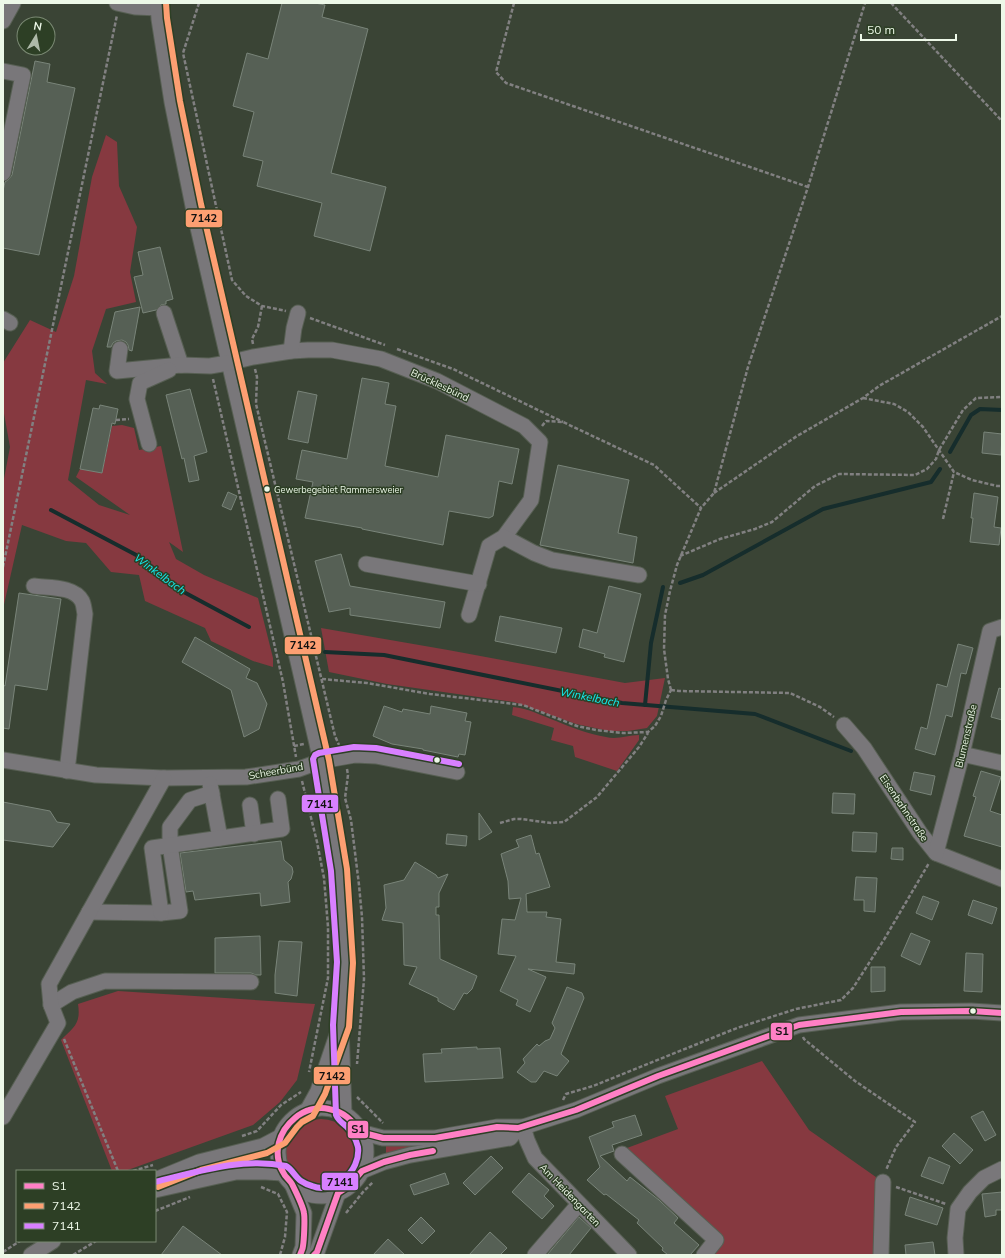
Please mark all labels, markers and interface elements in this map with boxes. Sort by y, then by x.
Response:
north arrow [16,16,56,56]
scale bar [861,16,956,42]
text: N [32,19,43,34]
text: 50 m [867,22,895,37]
line badge: 7142 [185,209,223,228]
text: 7142 [191,211,218,225]
street label: Brücklesbünd [409,366,471,404]
marker: Gewerbegebiet Rammersweier [262,484,272,494]
place label: Gewerbegebiet Rammersweier [274,484,403,495]
water label: Winkelbach [131,551,189,597]
line badge: 7142 [284,636,322,655]
text: 7142 [290,638,317,652]
water label: Winkelbach [559,684,621,710]
street label: Blumenstraße [952,703,980,769]
unlabelled marker [432,755,442,765]
street label: Scheerbünd [248,760,304,782]
street label: Eisenbahnstraße [877,772,931,844]
line badge: 7141 [301,794,339,813]
text: 7141 [307,797,334,811]
unlabelled marker [968,1006,978,1016]
line badge: S1 [770,1022,793,1041]
text: S1 [775,1024,789,1038]
line badge: 7142 [313,1066,351,1085]
text: 7142 [319,1069,346,1083]
line badge: S1 [347,1120,369,1139]
text: S1 [351,1122,365,1136]
street label: Am Heidengarten [537,1161,603,1229]
legend [16,1170,156,1242]
line badge: 7141 [321,1172,359,1191]
text: 7141 [327,1175,354,1189]
text: S1 [52,1178,67,1193]
text: 7142 [52,1198,81,1213]
text: 7141 [52,1218,81,1233]

